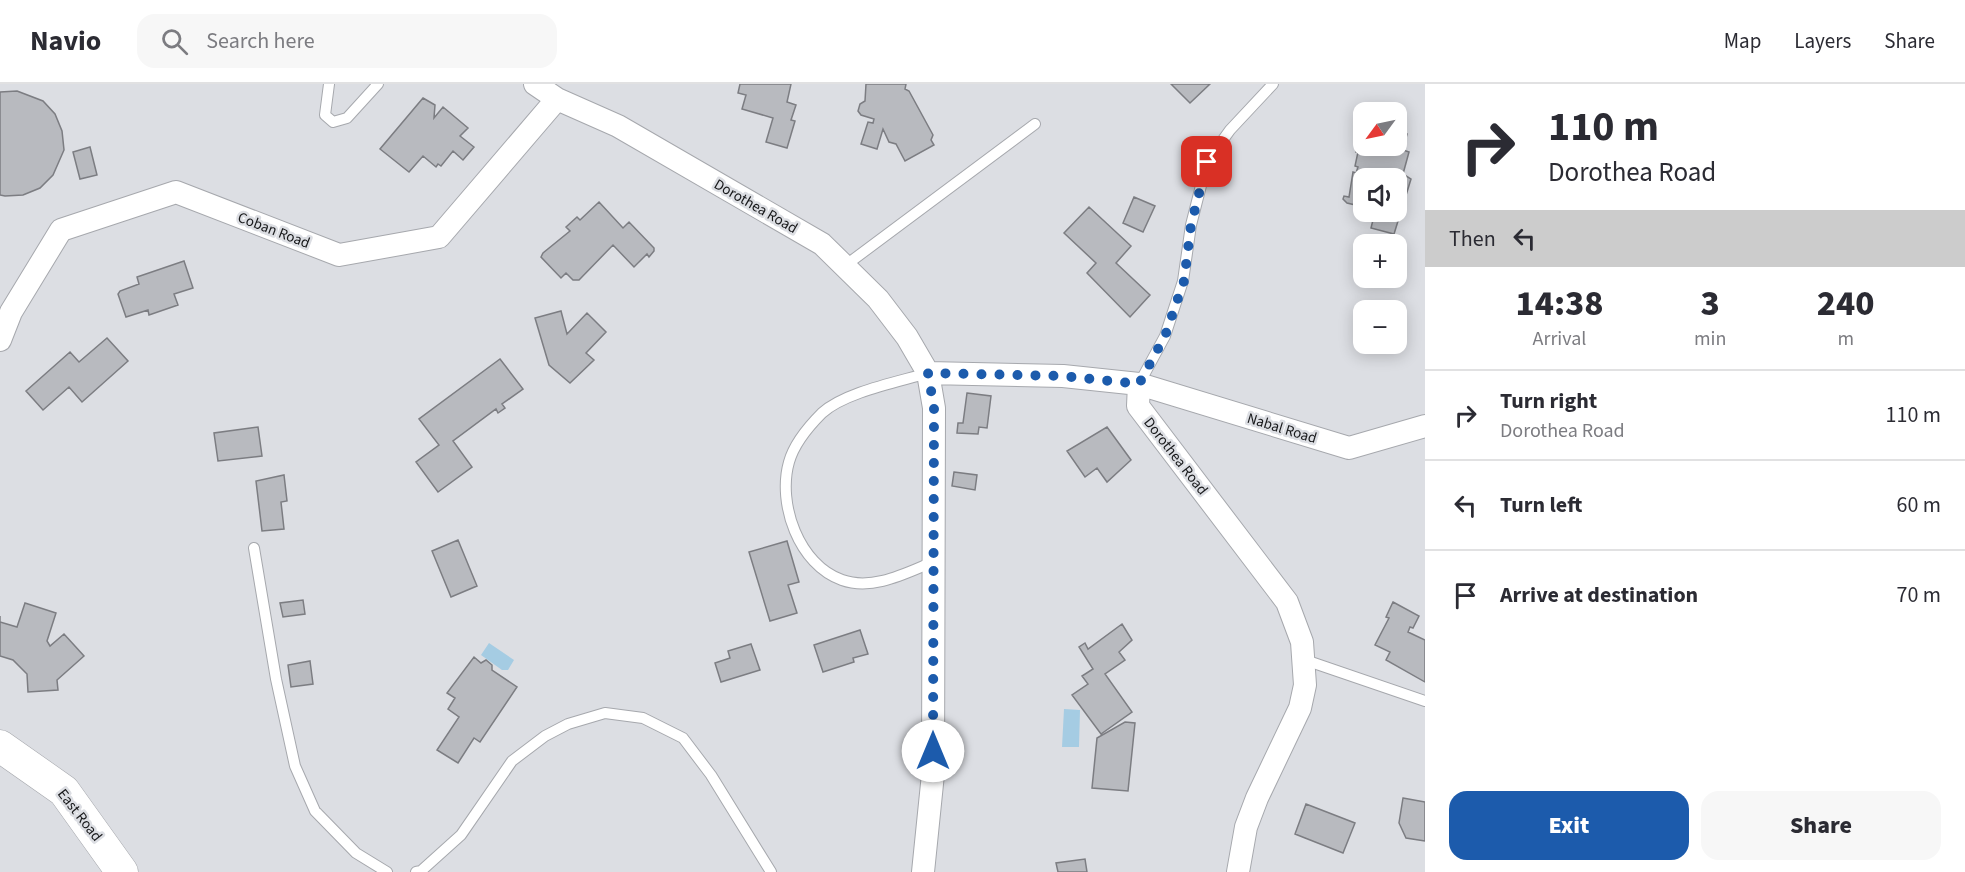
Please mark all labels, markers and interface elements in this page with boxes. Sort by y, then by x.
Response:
search box [137,14,557,68]
text: Navio [30,21,101,61]
icon: search [158,25,191,58]
text: Search here [206,25,315,57]
text: Map [1724,26,1761,56]
text: Layers [1794,26,1851,56]
text: Share [1884,26,1935,56]
text: 110 m [1548,97,1659,157]
north arrow [1353,102,1407,156]
map controls [1353,102,1407,354]
icon: right [1449,108,1527,186]
pin [1181,136,1232,187]
icon: arrive [1190,145,1223,178]
text: Dorothea Road [1548,153,1716,192]
button: sound [1353,168,1407,222]
street label: Dorothea Road [710,174,801,239]
street label: Coban Road [235,207,313,254]
icon: left [1508,222,1541,255]
text: Then [1449,223,1496,255]
button: + [1353,234,1407,288]
text: 14:38 [1515,278,1604,329]
text: 3 [1701,278,1720,329]
text: 240 [1817,278,1875,329]
button: − [1353,300,1407,354]
text: Arrival [1533,325,1586,353]
text: min [1694,325,1726,353]
text: m [1837,325,1854,353]
text: Turn right [1500,385,1597,417]
icon: right [1449,399,1482,432]
text: 110 m [1886,399,1941,431]
street label: Nabal Road [1244,408,1319,449]
street label: Dorothea Road [1139,413,1213,500]
text: Dorothea Road [1500,417,1625,445]
icon: left [1449,489,1482,522]
text: Turn left [1500,489,1582,521]
text: 60 m [1896,489,1941,521]
icon: arrive [1449,579,1482,612]
text: Arrive at destination [1500,579,1698,611]
text: 70 m [1896,579,1941,611]
position arrow [901,719,965,783]
street label: East Road [52,785,107,846]
button: Exit [1449,791,1689,860]
button: Share [1701,791,1941,860]

